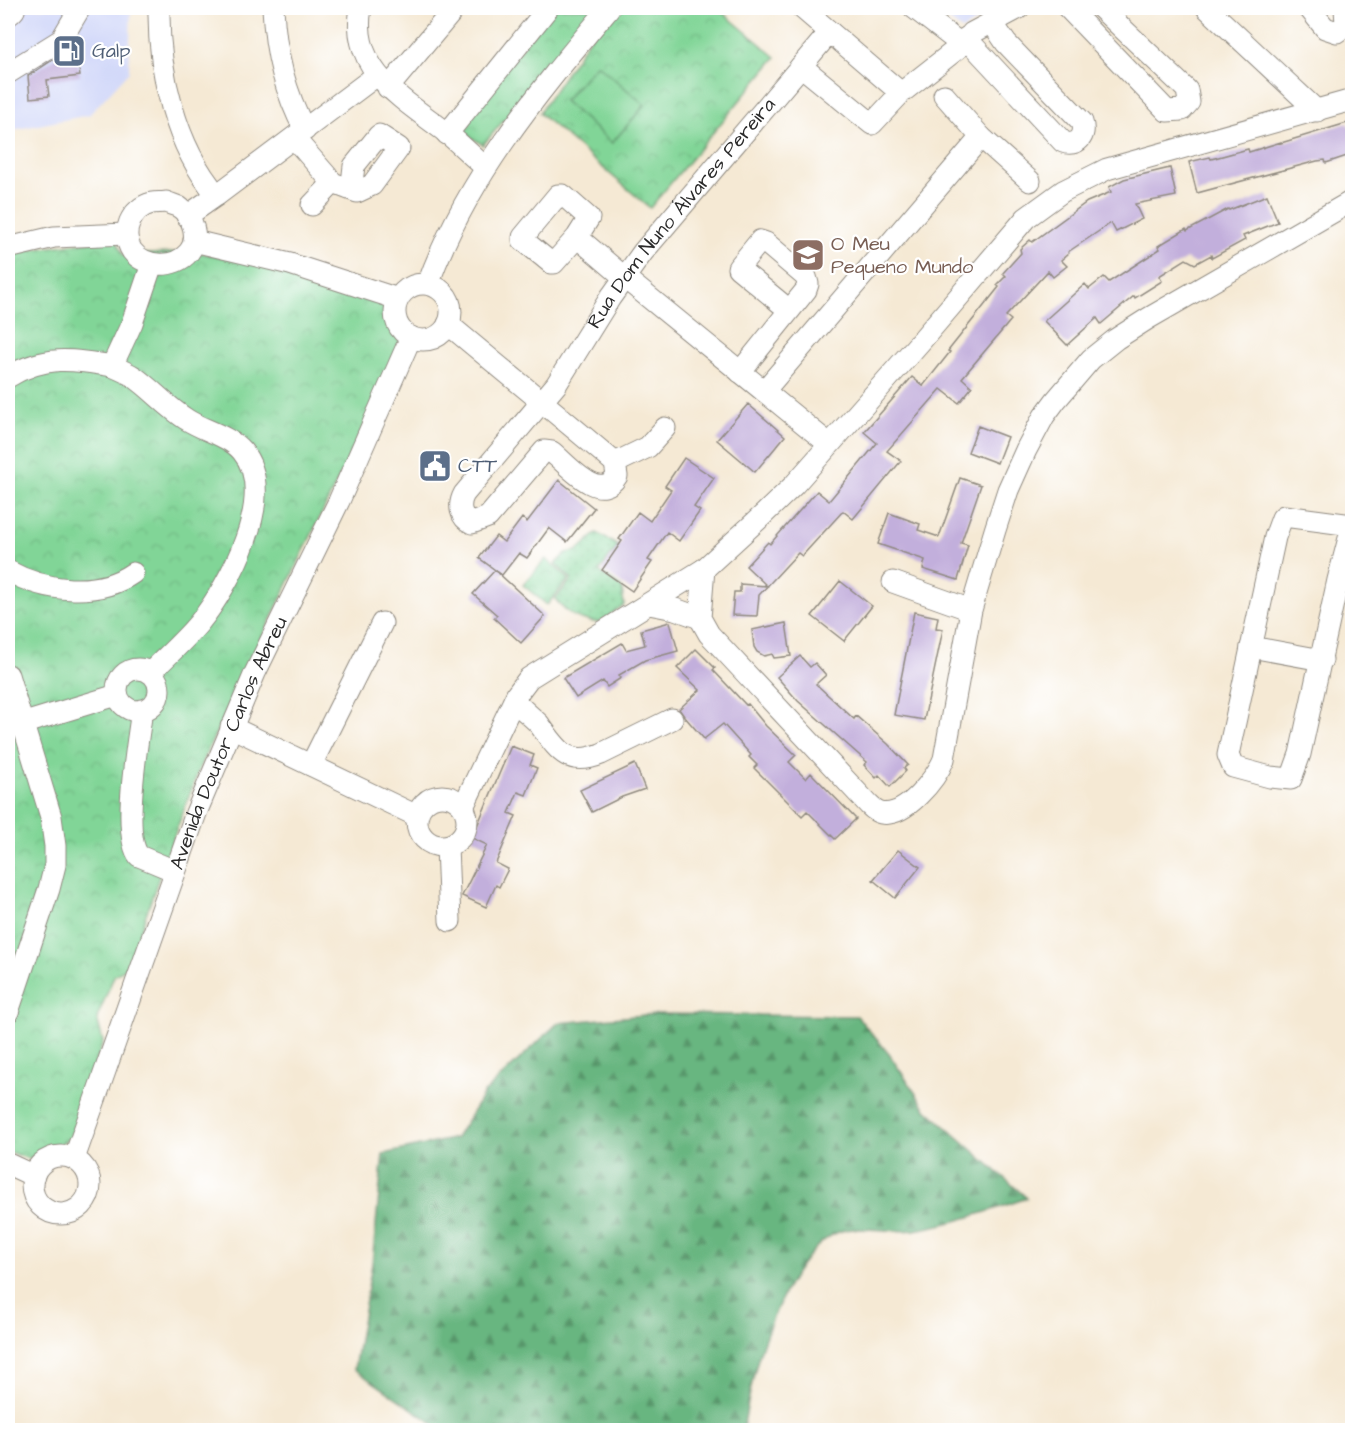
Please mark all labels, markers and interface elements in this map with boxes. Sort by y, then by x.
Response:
fuel station icon: Galp [51,33,87,69]
place label: Galp [92,37,130,65]
street label: Rua Dom Nuno Álvares Pereira [580,92,782,334]
place label: O Meu Pequeno Mundo [831,230,973,281]
school or university icon: O Meu Pequeno Mundo [790,237,826,273]
public building icon: CTT [417,448,453,484]
place label: CTT [458,452,498,480]
street label: Avenida Doutor Carlos Abreu [163,612,294,873]

